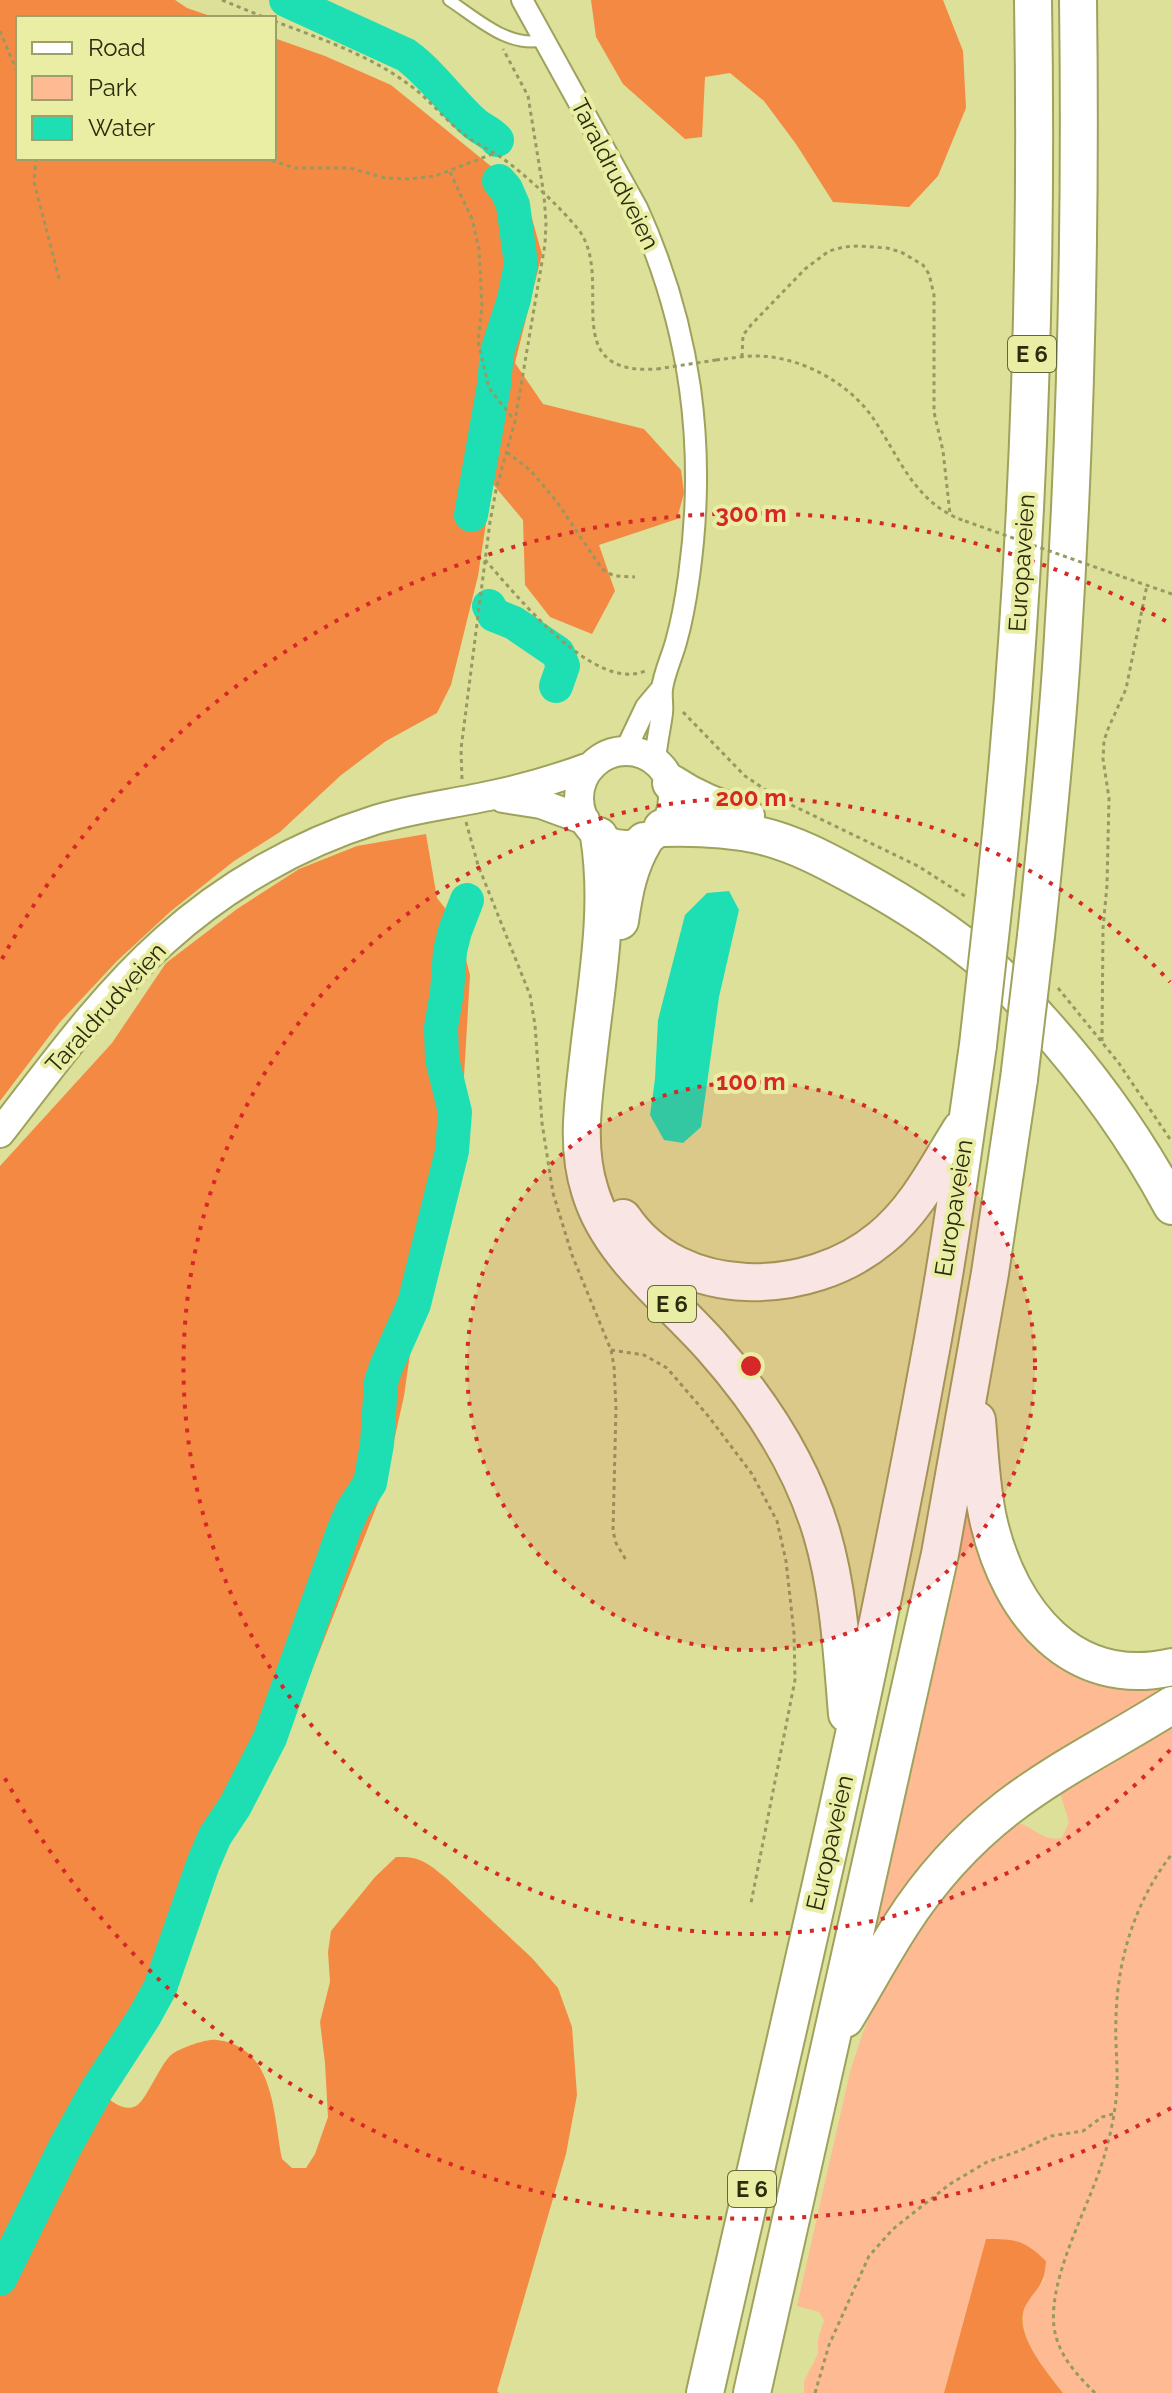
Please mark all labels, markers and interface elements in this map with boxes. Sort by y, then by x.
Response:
legend [16,16,276,160]
text: Road [88,33,146,62]
text: Park [88,73,137,102]
street label: Taraldrudveien [565,93,666,254]
text: Water [88,113,156,142]
road number: E 6 [1008,336,1056,372]
street label: Europaveien [1002,493,1041,633]
text: 300 m [716,499,786,528]
text: 200 m [715,783,787,812]
street label: Taraldrudveien [39,936,172,1079]
text: 100 m [716,1067,786,1096]
street label: Europaveien [928,1137,979,1278]
road number: E 6 [648,1286,696,1322]
centre of rings [737,1352,765,1380]
street label: Europaveien [800,1772,859,1913]
road number: E 6 [728,2171,776,2207]

